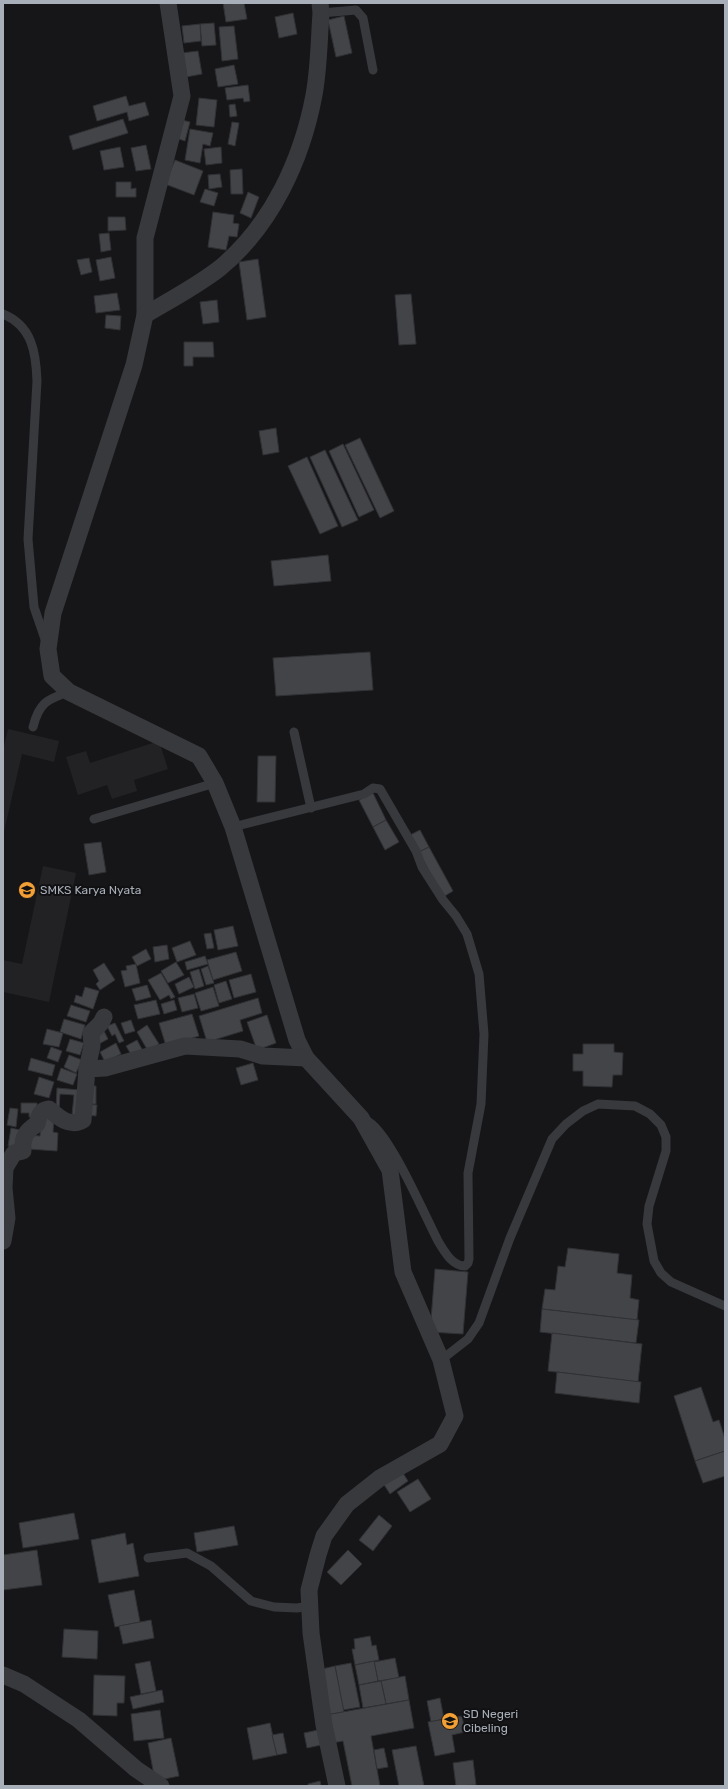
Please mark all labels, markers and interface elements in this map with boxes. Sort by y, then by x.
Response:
school or university icon: SMKS Karya Nyata [17,880,37,900]
place label: SMKS Karya Nyata [40,883,141,897]
place label: SD Negeri Cibeling [463,1707,518,1735]
school or university icon: SD Negeri Cibeling [440,1711,460,1731]

